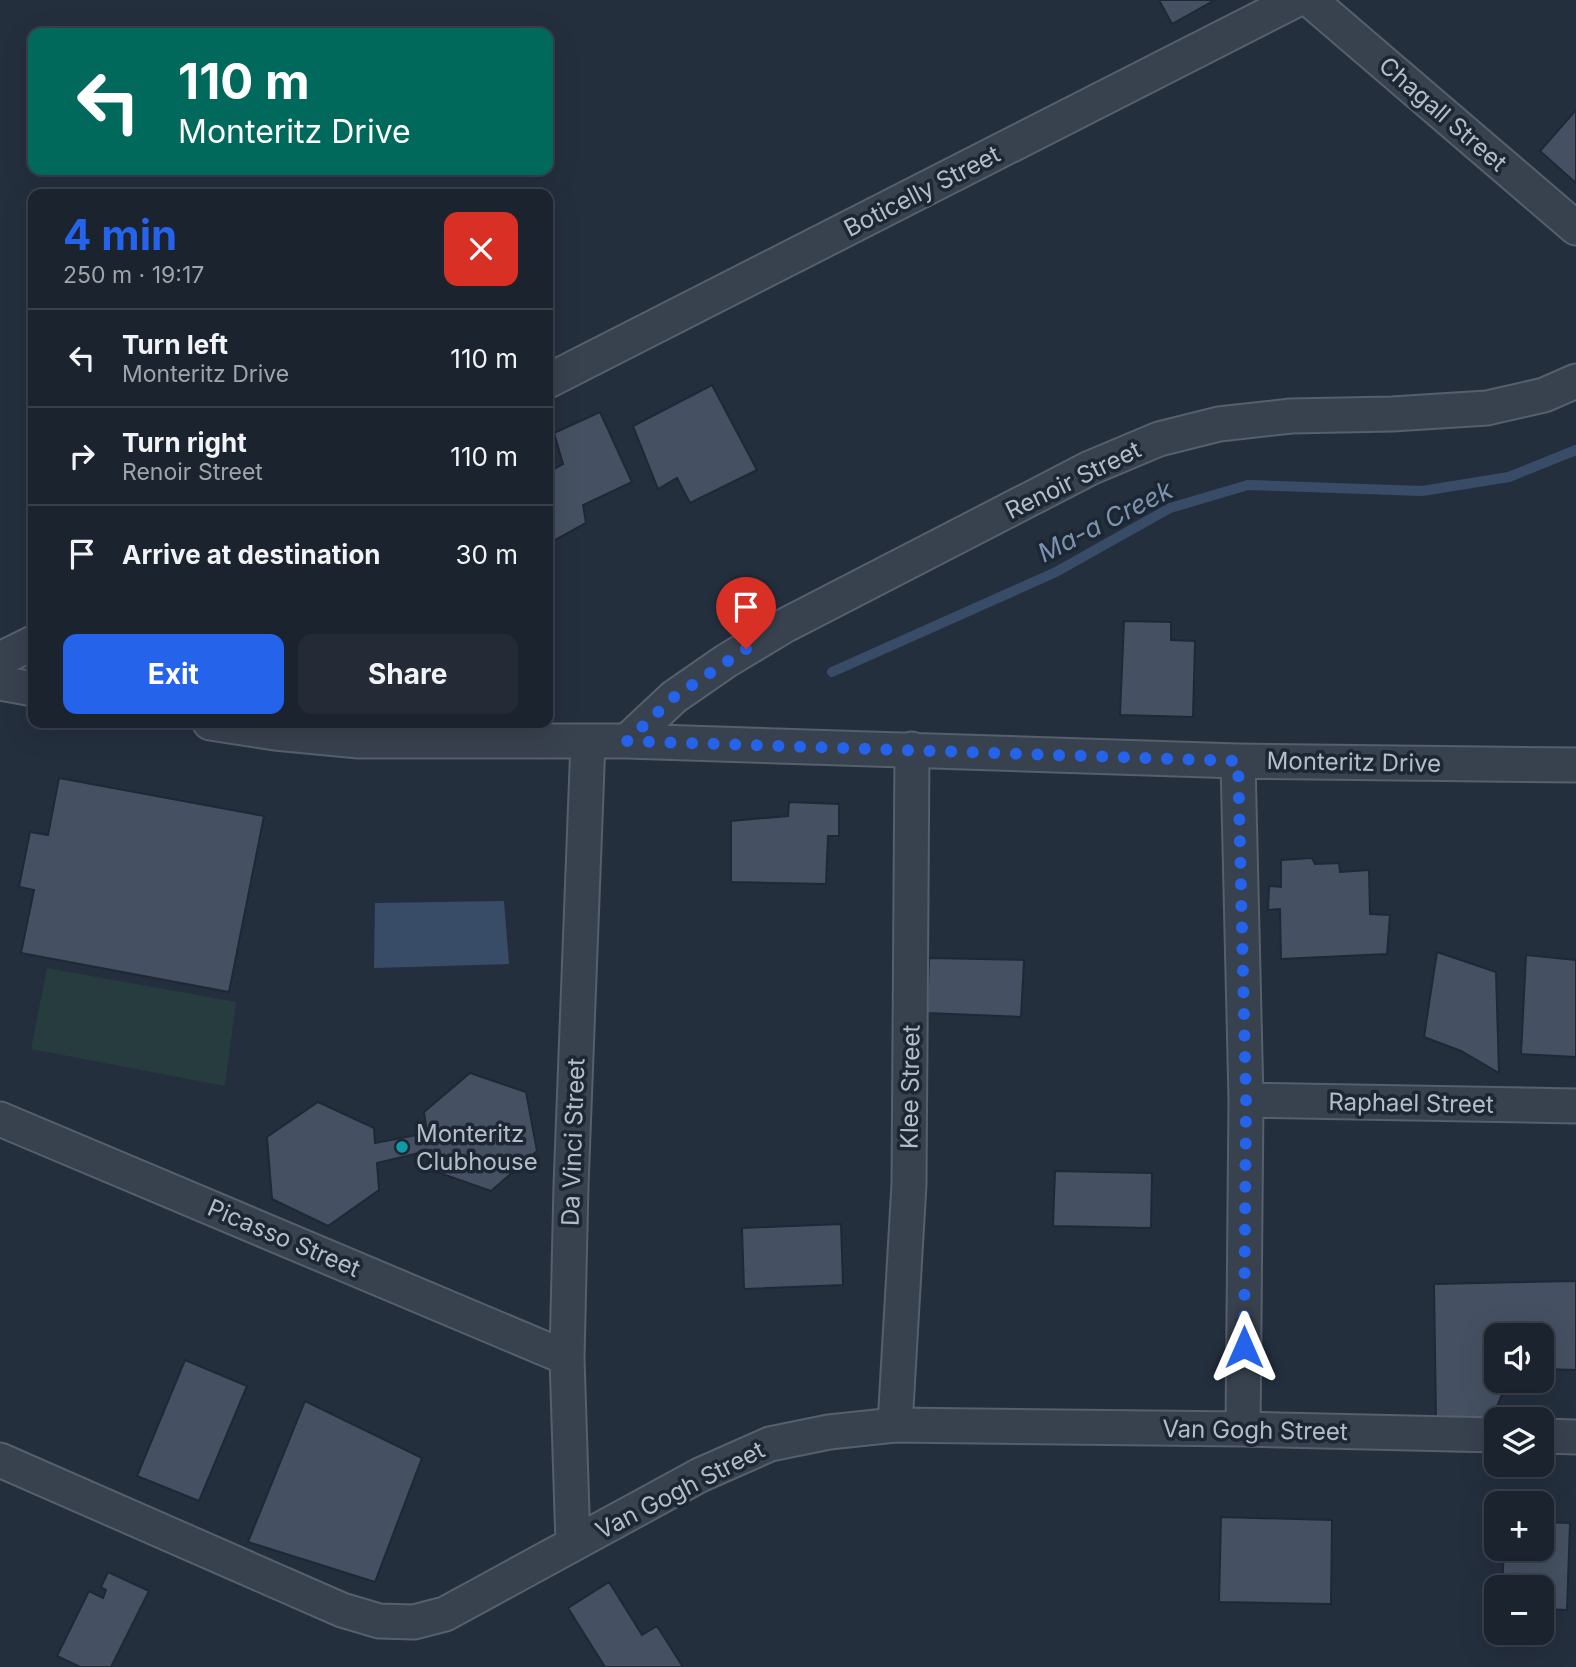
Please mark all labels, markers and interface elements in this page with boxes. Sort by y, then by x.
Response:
street label: Chagall Street [1373,51,1513,177]
text: 110 m [178,52,310,111]
icon: left [63,56,154,147]
text: Monteritz Drive [178,112,411,151]
street label: Boticelly Street [839,139,1005,243]
text: 4 min [63,209,177,260]
button: close [444,212,518,286]
text: 250 m · 19:17 [63,261,204,289]
text: Turn left [122,329,228,360]
icon: left [63,339,101,377]
text: 110 m [450,343,518,374]
text: Monteritz Drive [122,360,289,388]
text: Turn right [122,427,247,458]
street label: Renoir Street [1001,435,1146,525]
icon: right [63,437,101,475]
text: 110 m [450,441,518,472]
text: Renoir Street [122,458,263,486]
water label: Ma-a Creek [1032,473,1178,568]
icon: arrive [63,535,101,573]
text: Arrive at destination [122,539,381,570]
text: 30 m [455,539,518,570]
pin [716,577,776,649]
icon: arrive [727,588,765,626]
button: Exit [63,634,284,714]
button: Share [298,634,518,714]
street label: Monteritz Drive [1267,746,1441,778]
street label: Klee Street [894,1024,926,1149]
street label: Da Vinci Street [556,1057,590,1227]
street label: Raphael Street [1328,1087,1494,1119]
place label: Monteritz Clubhouse [416,1119,538,1176]
marker: Monteritz Clubhouse [394,1139,410,1155]
street label: Picasso Street [203,1193,365,1283]
position arrow [1207,1310,1281,1384]
map controls [1484,1323,1554,1645]
button: sound [1484,1323,1554,1393]
button: layers [1484,1407,1554,1477]
street label: Van Gogh Street [1162,1414,1348,1446]
street label: Van Gogh Street [591,1435,769,1545]
button: + [1484,1491,1554,1561]
button: − [1484,1575,1554,1645]

